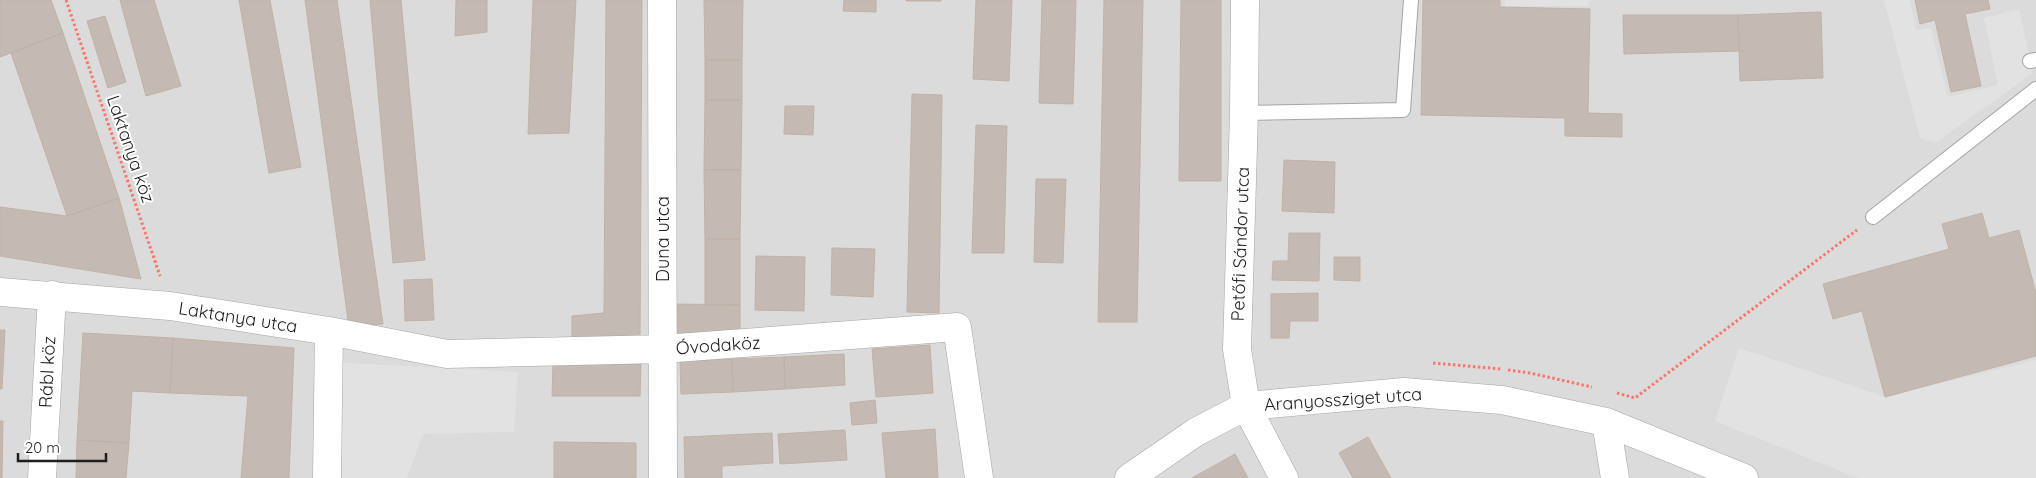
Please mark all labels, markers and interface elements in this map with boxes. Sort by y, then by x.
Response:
street label: Laktanya köz [102,92,160,206]
street label: Petőfi Sándor utca [1226,166,1254,322]
street label: Duna utca [651,196,674,282]
street label: Laktanya utca [177,296,299,338]
street label: Óvodaköz [675,331,761,359]
street label: Rábl köz [34,335,60,409]
street label: Aranyossziget utca [1263,382,1423,416]
scale bar [18,430,105,462]
text: 20 m [25,438,60,457]

